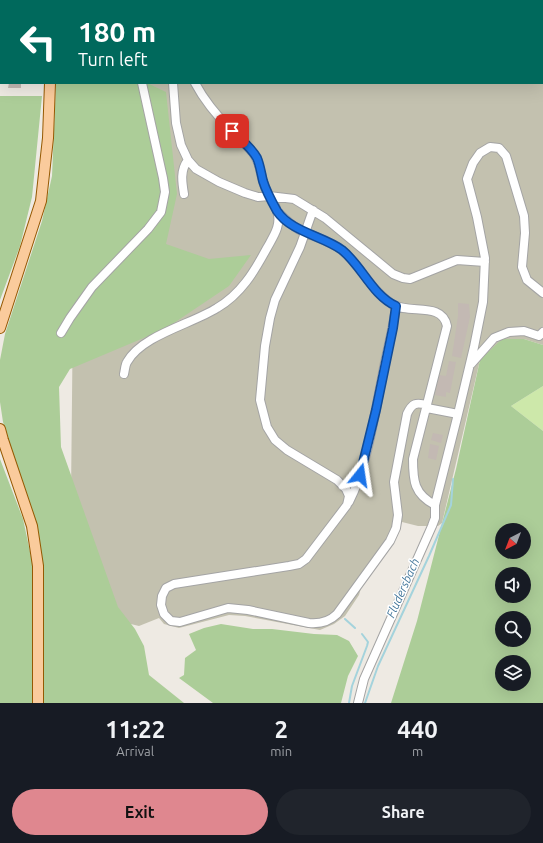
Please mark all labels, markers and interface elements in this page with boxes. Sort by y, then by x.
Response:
icon: left [12,16,64,68]
text: 180 m [78,16,156,47]
text: Turn left [78,49,148,69]
pin [215,114,249,148]
icon: arrive [221,120,243,142]
position arrow [339,454,381,496]
north arrow [495,523,531,559]
map controls [495,523,531,691]
water label: Fludersbach [384,556,421,620]
button: sound [495,567,531,603]
button: search [495,611,531,647]
button: layers [495,655,531,691]
text: 11:22 [105,716,165,743]
text: 2 [274,716,288,743]
text: 440 [397,716,438,743]
text: Arrival [116,744,154,758]
text: min [270,744,292,758]
text: m [412,744,423,758]
button: Exit [12,789,268,835]
button: Share [276,789,531,835]

